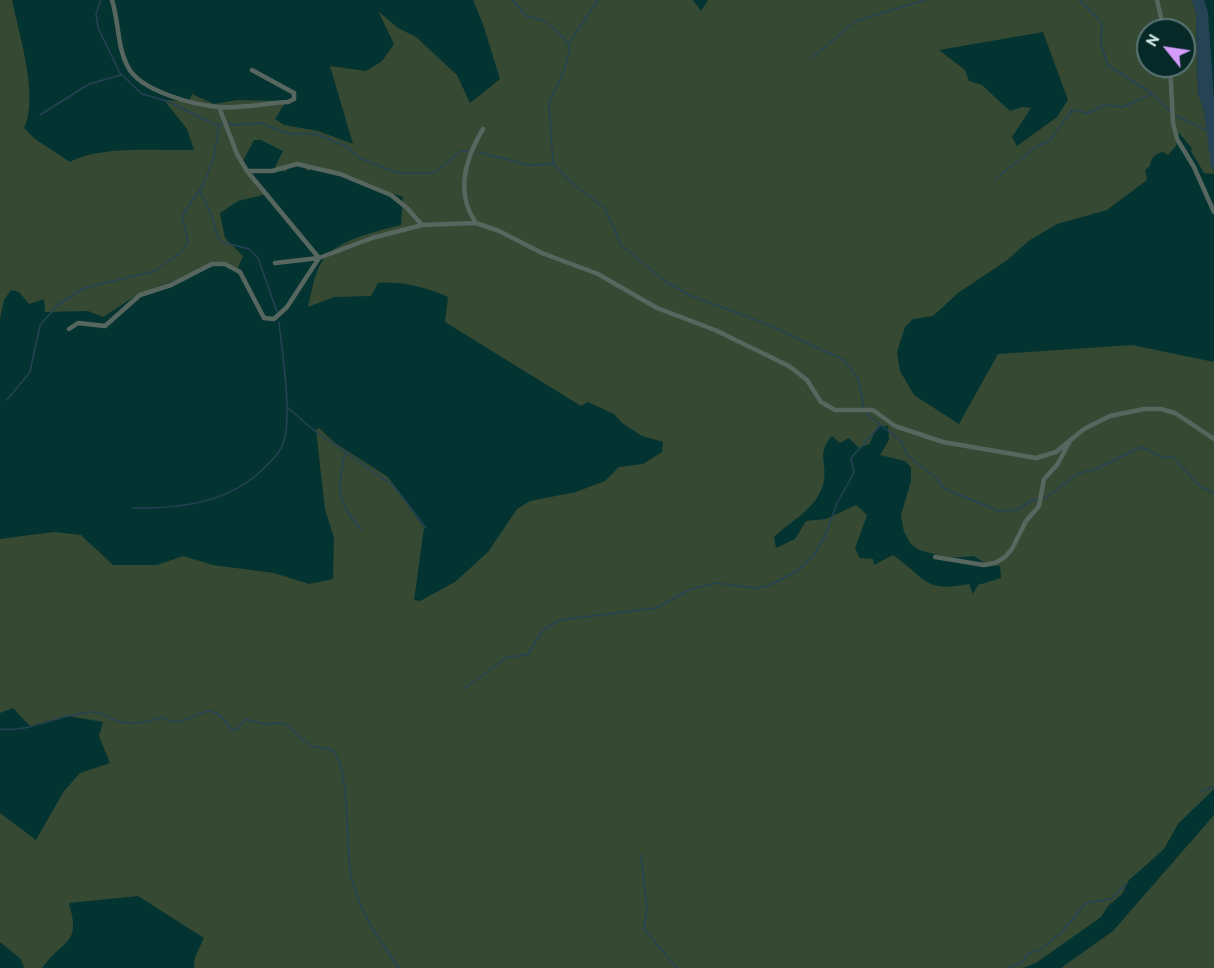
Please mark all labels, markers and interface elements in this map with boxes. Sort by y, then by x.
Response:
north arrow [1136,18,1196,78]
text: N [1141,30,1163,50]

